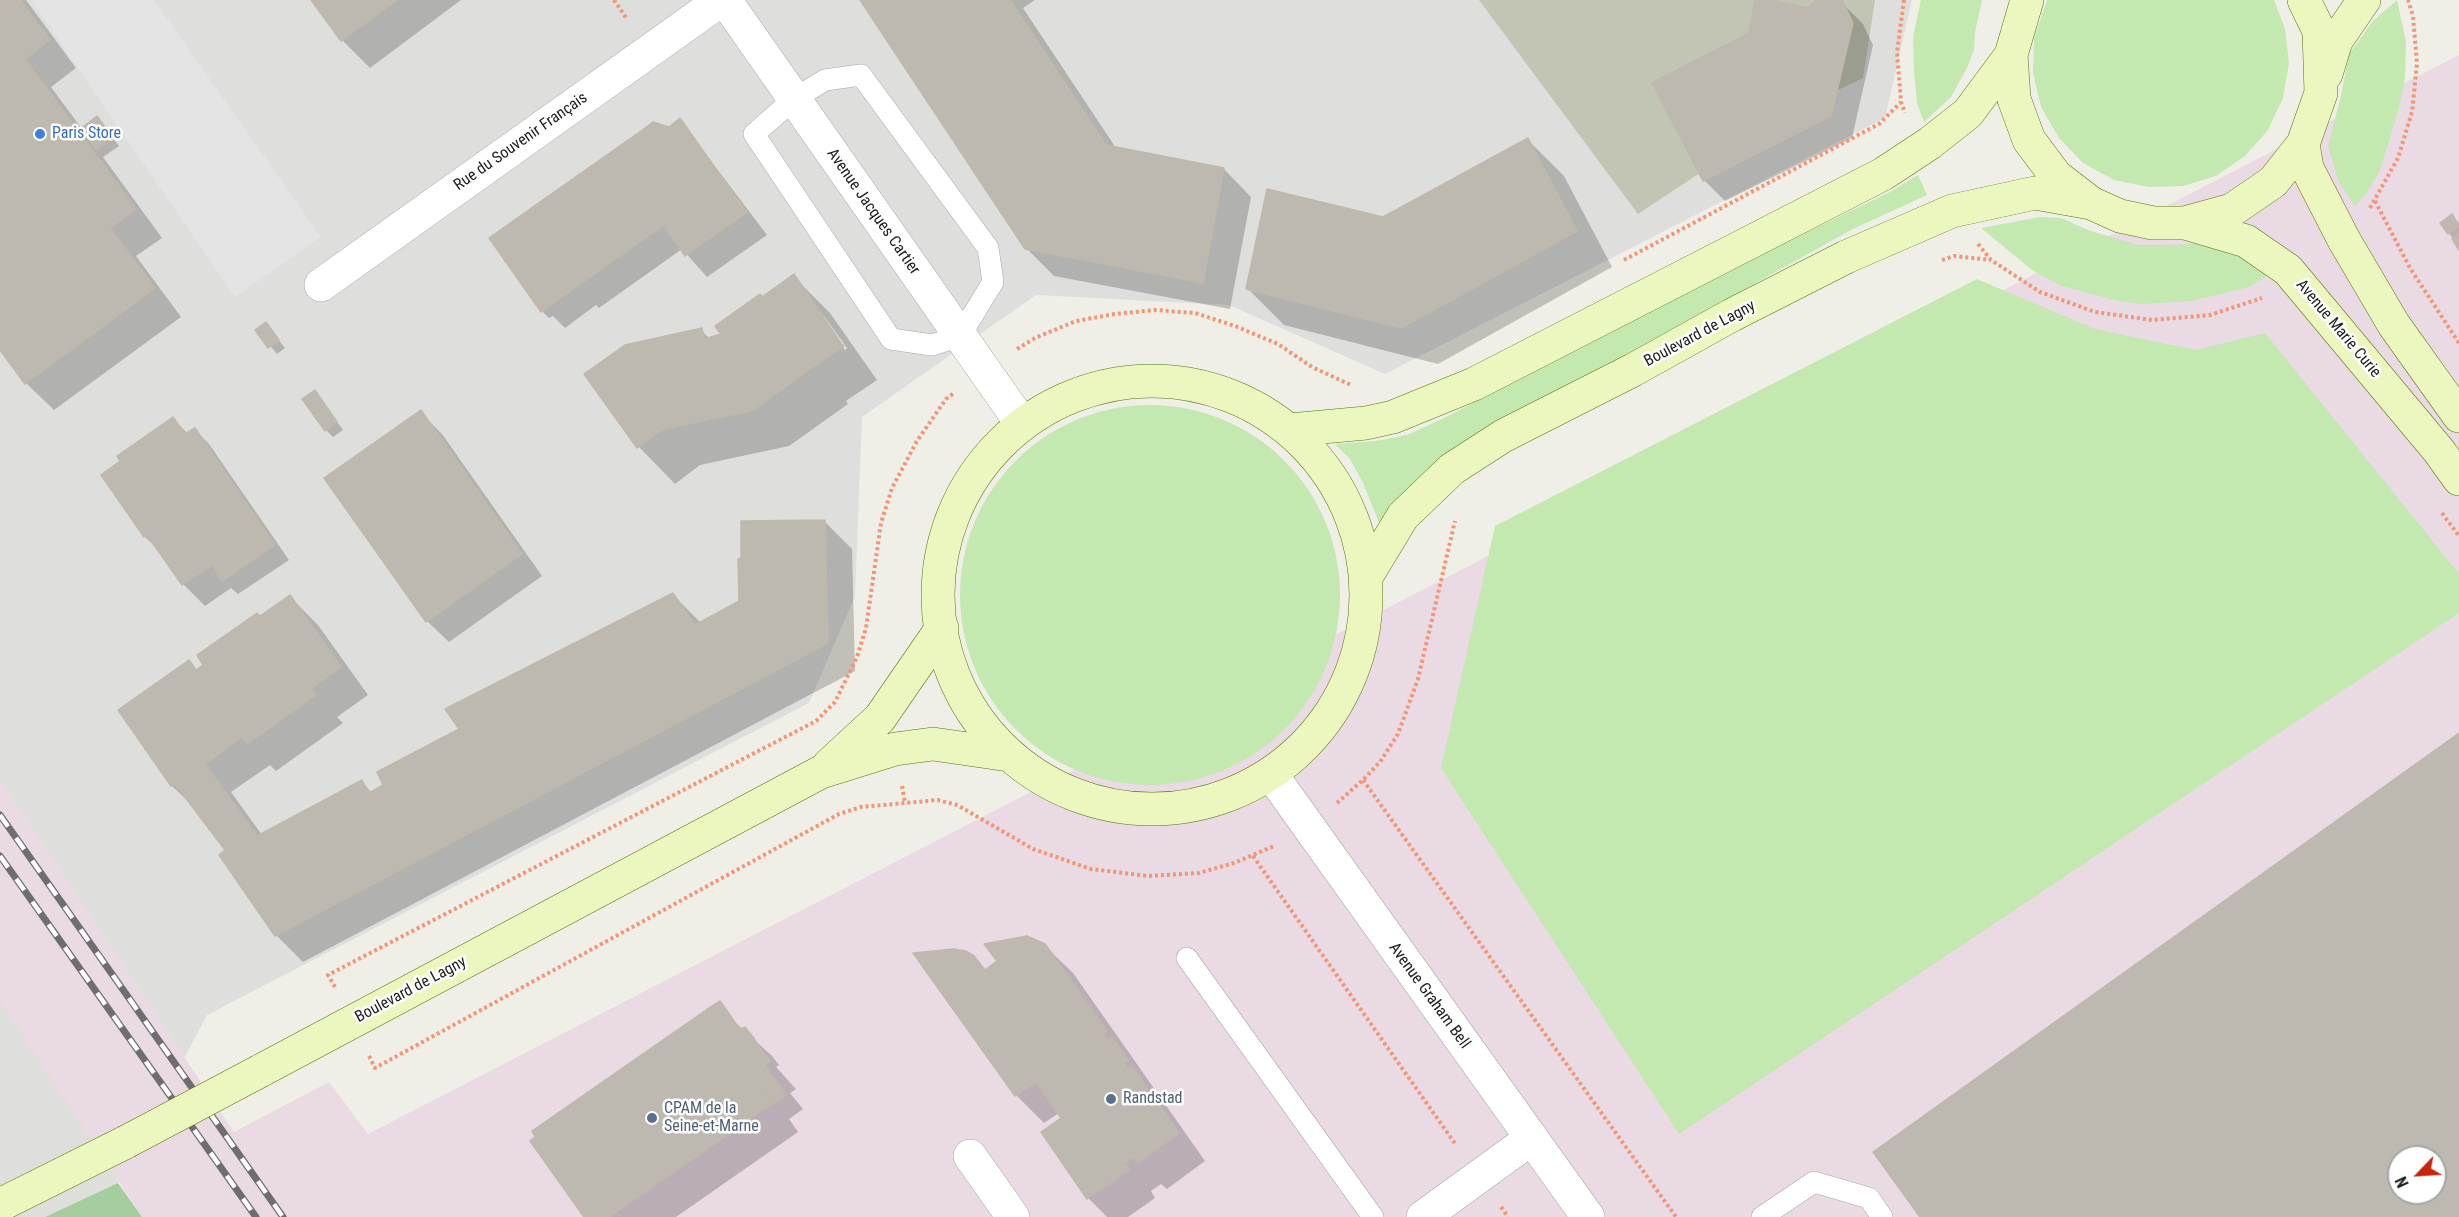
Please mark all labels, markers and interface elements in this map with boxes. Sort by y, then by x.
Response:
street label: Rue du Souvenir Français [451,89,591,195]
place label: Paris Store [52,124,121,144]
marker: Paris Store [33,127,47,141]
street label: Avenue Jacques Cartier [822,145,924,279]
street label: Avenue Marie Curie [2291,276,2385,382]
street label: Boulevard de Lagny [1641,297,1759,371]
street label: Avenue Graham Bell [1384,939,1474,1053]
street label: Boulevard de Lagny [352,953,470,1027]
place label: Randstad [1123,1089,1182,1109]
marker: Randstad [1104,1092,1118,1106]
place label: CPAM de la Seine-et-Marne [664,1099,759,1137]
marker: CPAM de la Seine-et-Marne [645,1111,659,1125]
north arrow [2387,1145,2447,1205]
text: N [2391,1174,2413,1190]

